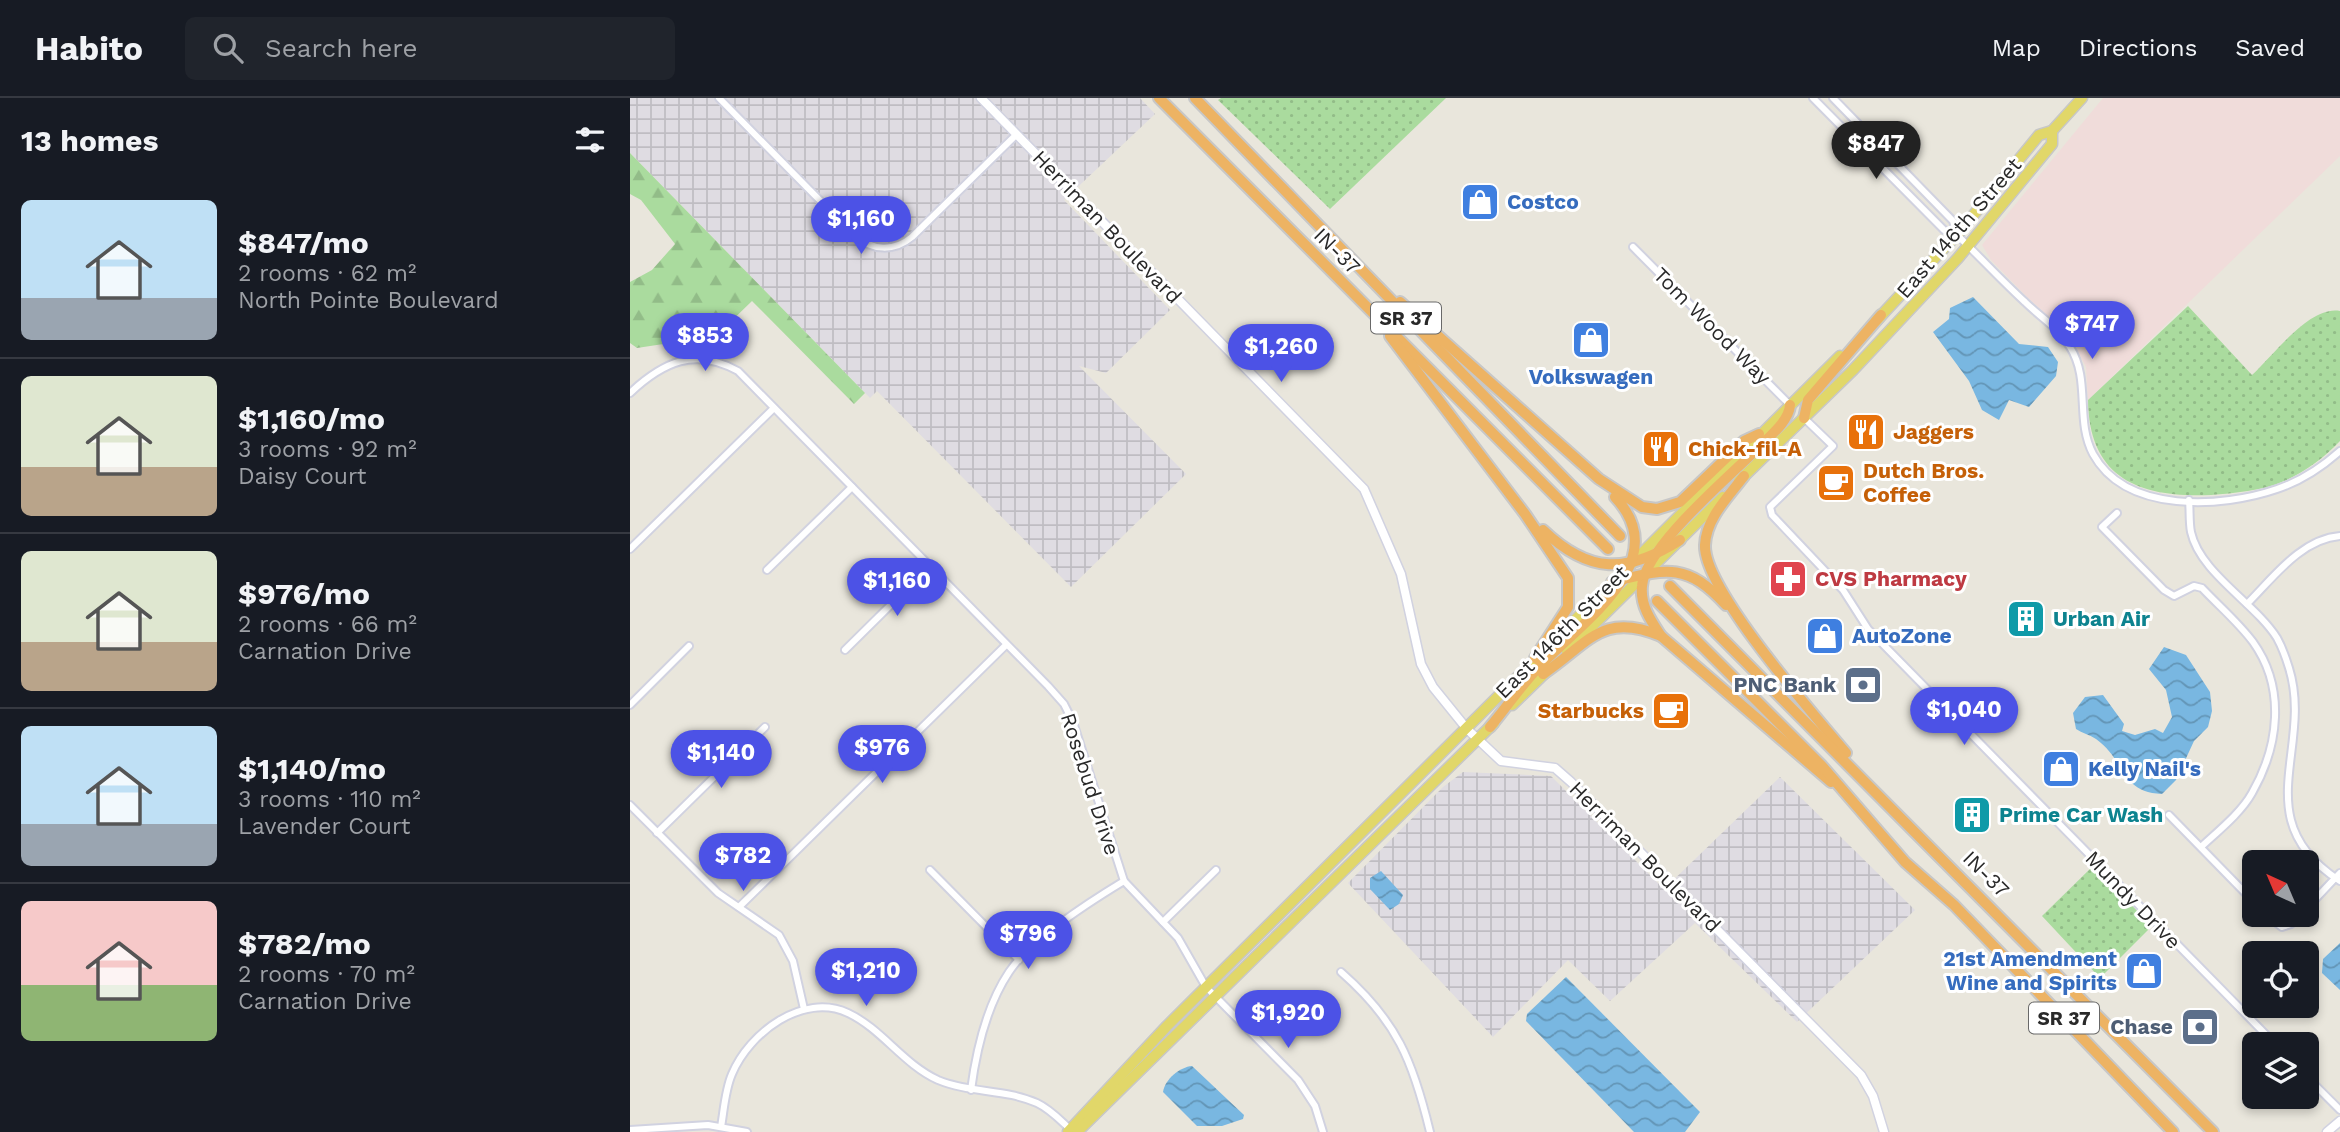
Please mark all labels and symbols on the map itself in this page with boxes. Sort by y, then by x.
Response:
pin: $847 [1835,122,1917,181]
street label: Herriman Boulevard [1028,145,1187,309]
street label: East 146th Street [1891,152,2027,303]
shop icon: Costco [1459,181,1501,223]
place label: Costco [1507,189,1579,214]
pin: $1,160 [804,197,918,256]
street label: IN-37 [1309,222,1366,279]
street label: Tom Wood Way [1649,262,1776,390]
road number: SR 37 [1371,302,1441,333]
pin: $747 [2051,302,2133,361]
pin: $853 [664,314,746,373]
shop icon: Volkswagen [1570,319,1612,361]
pin: $1,260 [1224,324,1338,384]
place label: Volkswagen [1529,364,1653,389]
restaurant icon: Jaggers [1845,411,1887,453]
place label: Jaggers [1893,419,1974,444]
restaurant icon: Chick-fil-A [1640,428,1682,470]
place label: Chick-fil-A [1688,436,1803,461]
place label: Dutch Bros. Coffee [1863,458,1984,507]
cafe icon: Dutch Bros. Coffee [1815,462,1857,504]
pharmacy icon: CVS Pharmacy [1767,558,1809,600]
pin: $1,160 [840,559,954,618]
street label: East 146th Street [1490,560,1634,703]
place label: CVS Pharmacy [1815,566,1967,591]
building icon: Urban Air [2005,598,2047,640]
place label: Urban Air [2053,606,2150,631]
shop icon: AutoZone [1804,615,1846,657]
place label: AutoZone [1852,623,1952,648]
bank icon: PNC Bank [1842,664,1884,706]
place label: PNC Bank [1733,672,1837,697]
pin: $1,040 [1907,688,2021,747]
cafe icon: Starbucks [1650,690,1692,732]
place label: Starbucks [1538,698,1644,723]
street label: Rosebud Drive [1056,710,1125,858]
pin: $976 [841,726,923,785]
pin: $1,140 [664,730,778,790]
shop icon: Kelly Nail's [2040,748,2082,790]
place label: Kelly Nail's [2088,756,2201,781]
street label: Herriman Boulevard [1565,776,1726,937]
building icon: Prime Car Wash [1951,794,1993,836]
place label: Prime Car Wash [1999,802,2163,827]
pin: $782 [702,834,784,893]
street label: IN-37 [1958,845,2015,902]
street label: Mundy Drive [2080,845,2186,954]
north arrow [2242,850,2319,928]
pin: $796 [987,912,1069,971]
place label: 21st Amendment Wine and Spirits [1943,946,2117,995]
pin: $1,210 [809,948,923,1008]
shop icon: 21st Amendment Wine and Spirits [2123,950,2165,992]
pin: $1,920 [1231,990,1345,1050]
road number: SR 37 [2029,1002,2099,1034]
bank icon: Chase [2179,1006,2221,1048]
place label: Chase [2110,1014,2173,1039]

